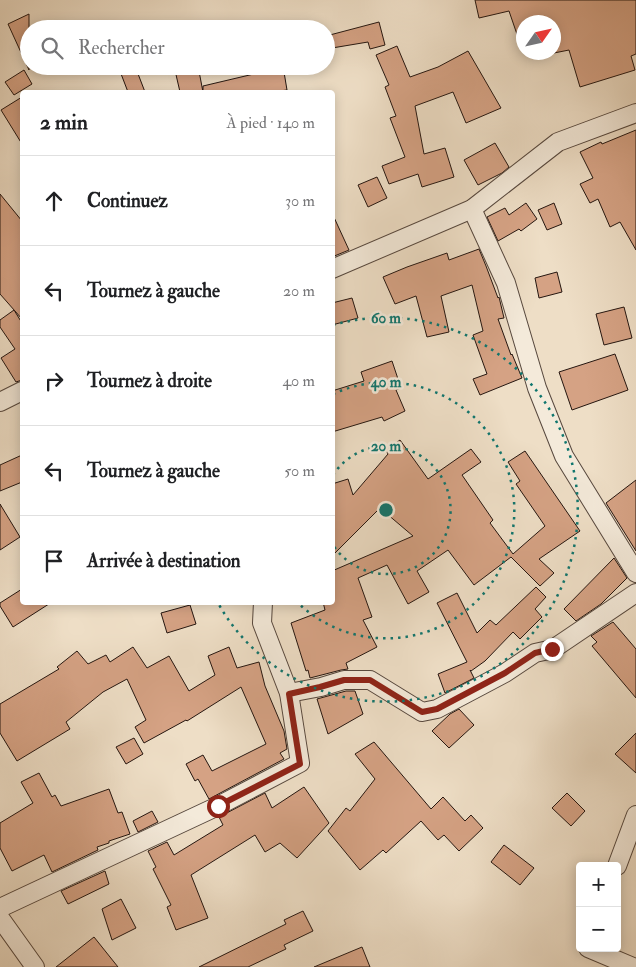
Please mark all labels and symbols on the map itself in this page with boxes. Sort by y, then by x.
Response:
north arrow [516,15,561,60]
text: 60 m [371,309,401,328]
text: 40 m [370,373,402,392]
text: 20 m [371,437,401,456]
centre of rings [377,501,395,519]
route end [541,638,564,661]
route start [207,795,230,818]

